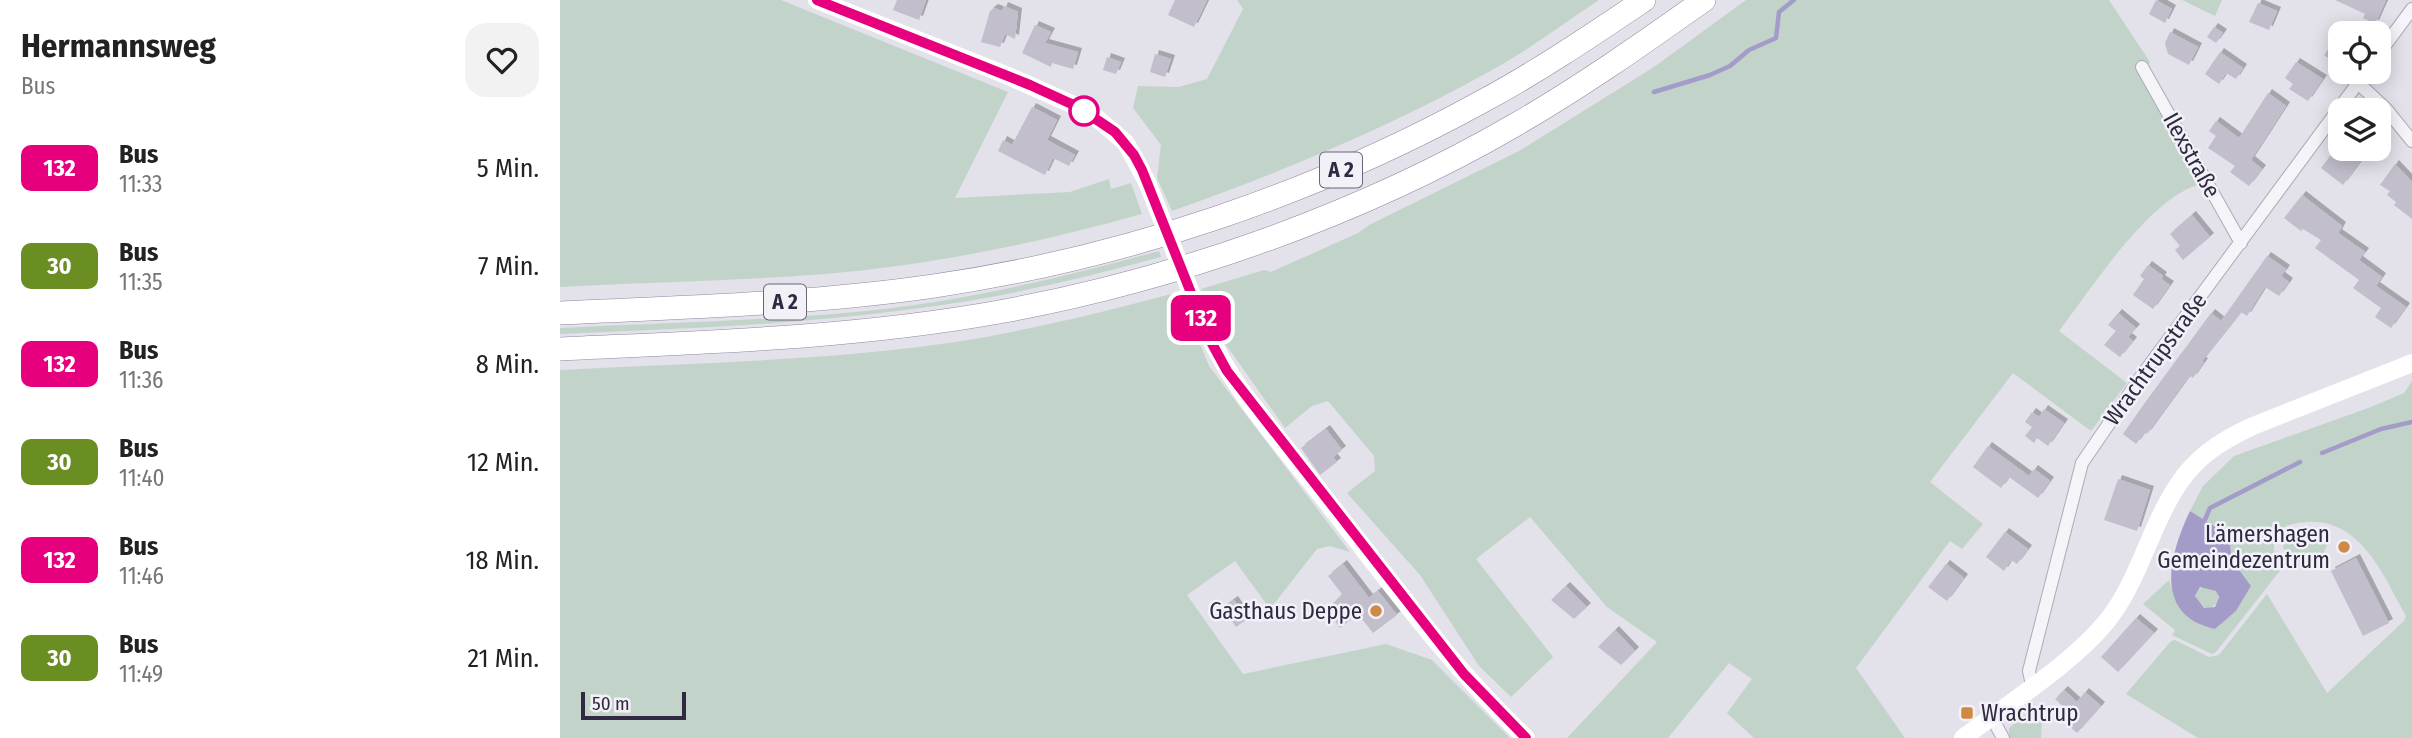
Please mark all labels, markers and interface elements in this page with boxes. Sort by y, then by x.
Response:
map controls [2328,21,2391,161]
button: locate [2328,21,2391,84]
button: heart [465,23,539,97]
text: Hermannsweg [21,26,216,66]
text: Bus [21,72,55,100]
unlabelled marker [1069,96,1099,126]
button: layers [2328,98,2391,161]
street label: Ilexstraße [2157,108,2227,202]
text: Bus [119,139,158,170]
road number: A 2 [1320,152,1362,188]
text: 5 Min. [477,153,539,184]
text: 132 [43,154,76,182]
text: 11:33 [119,170,162,198]
text: Bus [119,237,158,268]
text: 7 Min. [478,251,539,282]
text: 30 [47,252,72,280]
text: 11:35 [119,268,163,296]
road number: A 2 [764,284,806,320]
street label: Wrachtrupstraße [2098,287,2212,431]
line badge: 132 [1161,295,1241,341]
text: 132 [1185,304,1217,332]
text: Bus [119,335,158,366]
text: 8 Min. [476,349,539,380]
text: 132 [43,350,76,378]
text: 11:36 [119,366,163,394]
text: Bus [119,433,158,464]
text: 12 Min. [467,447,539,478]
text: 30 [47,448,72,476]
text: 11:40 [119,464,165,492]
place label: Lämershagen Gemeindezentrum [2157,520,2330,574]
text: Bus [119,531,158,562]
marker: Lämershagen Gemeindezentrum [2336,539,2352,555]
text: 18 Min. [465,545,539,576]
text: 132 [43,546,76,574]
text: 11:46 [119,562,164,590]
place label: Gasthaus Deppe [1209,597,1362,625]
marker: Gasthaus Deppe [1368,603,1384,619]
text: Bus [119,629,158,660]
text: 21 Min. [468,643,539,674]
text: 30 [47,644,72,672]
text: 11:49 [119,660,163,688]
scale bar [581,689,686,721]
text: 50 m [592,692,630,715]
place label: Wrachtrup [1981,699,2078,727]
marker: Wrachtrup [1959,705,1975,721]

